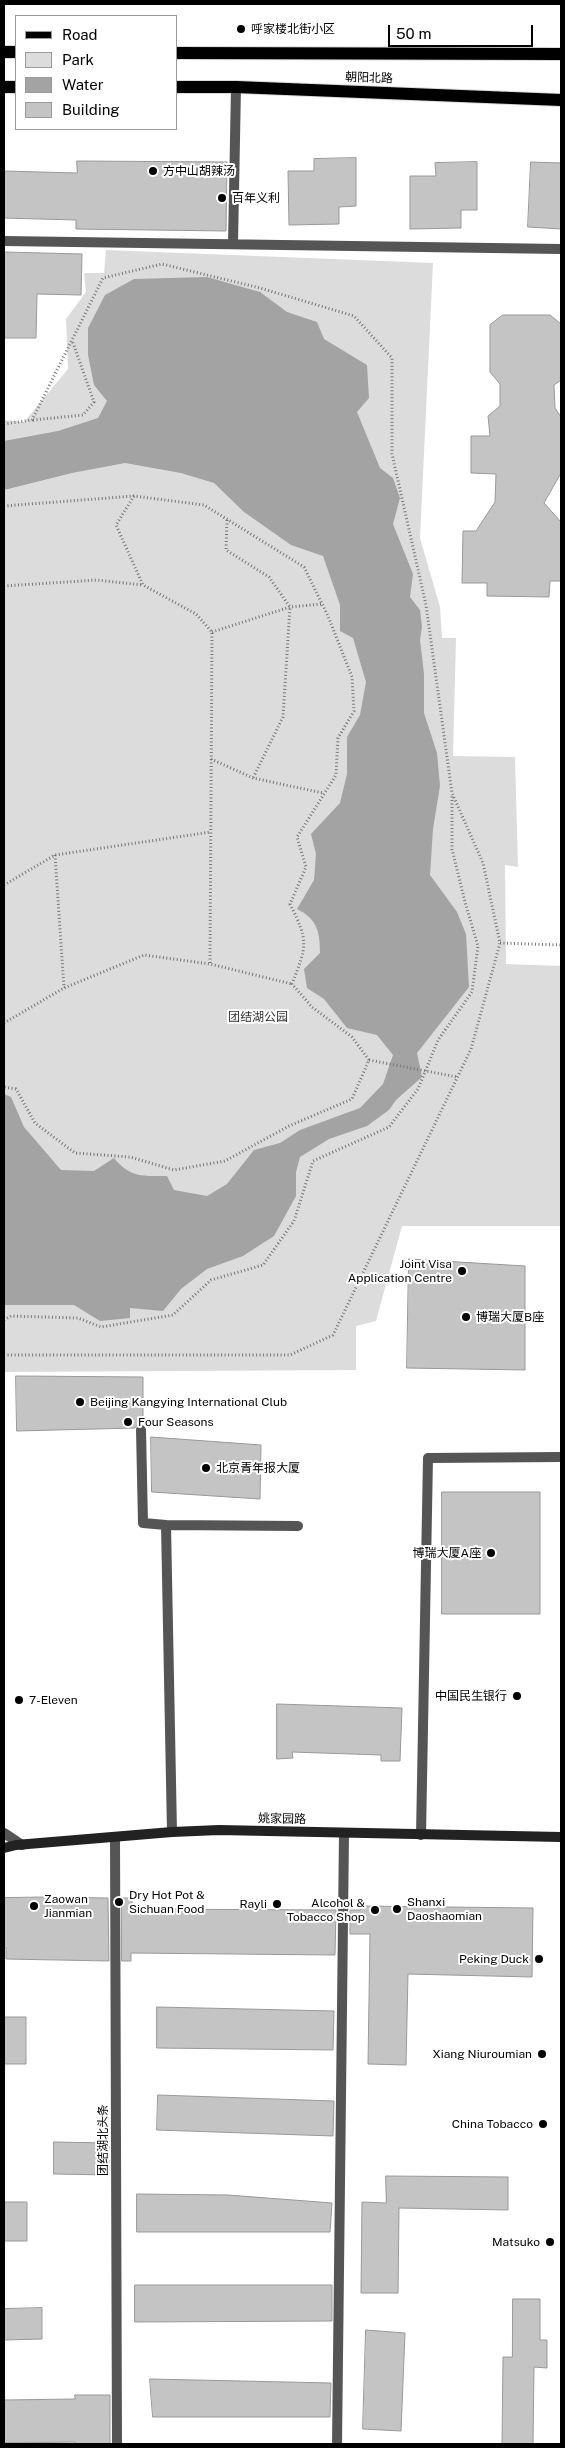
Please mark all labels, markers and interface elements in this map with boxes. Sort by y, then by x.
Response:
legend [15,15,178,130]
scale bar [390,15,535,47]
place label: 呼家楼北街小区 [251,22,335,36]
marker: 呼家楼北街小区 [235,23,247,35]
text: 50 m [396,25,431,42]
text: Road [62,26,98,43]
text: Park [62,51,94,68]
street label: 朝阳北路 [345,70,393,86]
text: Water [62,76,104,93]
text: Building [62,101,120,118]
place label: 方中山胡辣汤 [163,164,235,178]
marker: 方中山胡辣汤 [147,165,159,177]
place label: 百年义利 [232,191,280,205]
marker: 百年义利 [216,192,228,204]
park label: 团结湖公园 [228,1010,288,1024]
place label: Joint Visa Application Centre [348,1257,452,1285]
marker: Joint Visa Application Centre [456,1265,468,1277]
place label: 博瑞大厦B座 [476,1310,544,1324]
marker: 博瑞大厦B座 [460,1311,472,1323]
place label: Beijing Kangying International Club [90,1395,287,1409]
marker: Beijing Kangying International Club [74,1396,86,1408]
place label: Four Seasons [138,1415,213,1429]
marker: Four Seasons [122,1416,134,1428]
place label: 北京青年报大厦 [216,1461,300,1475]
marker: 北京青年报大厦 [200,1462,212,1474]
place label: 博瑞大厦A座 [412,1546,481,1560]
marker: 博瑞大厦A座 [485,1547,497,1559]
place label: 中国民生银行 [435,1689,507,1703]
marker: 中国民生银行 [511,1690,523,1702]
place label: 7-Eleven [29,1693,78,1707]
marker: 7-Eleven [13,1694,25,1706]
street label: 姚家园路 [258,1811,306,1827]
place label: Dry Hot Pot & Sichuan Food [129,1888,205,1916]
place label: Zaowan Jianmian [44,1892,92,1920]
place label: Shanxi Daoshaomian [407,1895,482,1923]
marker: Dry Hot Pot & Sichuan Food [113,1896,125,1908]
place label: Alcohol & Tobacco Shop [287,1896,365,1924]
place label: Rayli [240,1897,267,1911]
marker: Rayli [271,1898,283,1910]
marker: Zaowan Jianmian [28,1900,40,1912]
marker: Shanxi Daoshaomian [391,1903,403,1915]
marker: Alcohol & Tobacco Shop [369,1904,381,1916]
place label: Peking Duck [459,1952,529,1966]
marker: Peking Duck [533,1953,545,1965]
place label: Xiang Niuroumian [432,2047,532,2061]
marker: Xiang Niuroumian [536,2048,548,2060]
street label: 团结湖北头条 [96,2104,110,2176]
place label: China Tobacco [452,2117,533,2131]
marker: China Tobacco [537,2118,549,2130]
place label: Matsuko [492,2235,540,2249]
marker: Matsuko [544,2236,556,2248]

